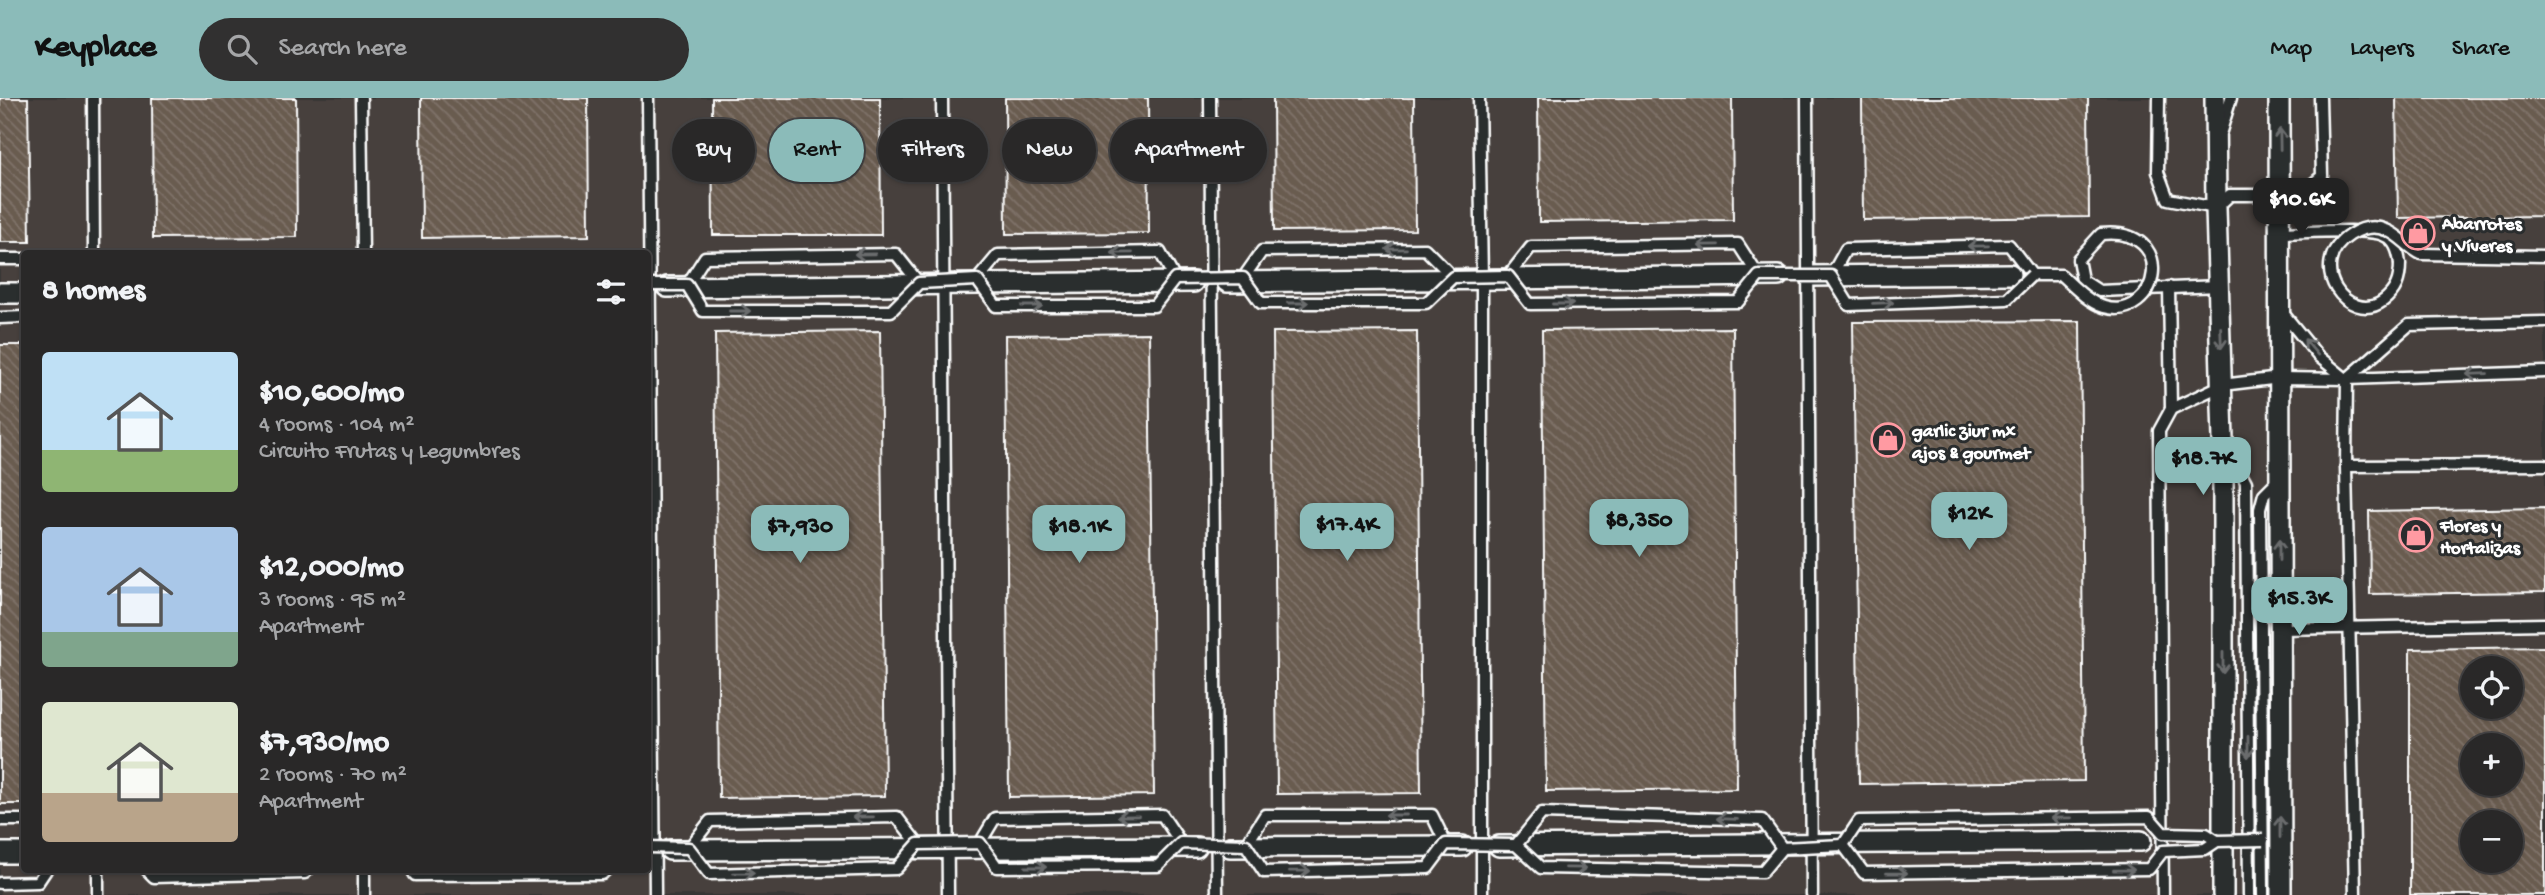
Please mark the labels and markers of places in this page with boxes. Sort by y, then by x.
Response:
pin: $10.6K [2244,178,2358,238]
shop icon: Abarrotes y Víveres [2399,214,2437,252]
place label: Abarrotes y Víveres [2441,214,2523,259]
shop icon: garlic ziur mx ajos & gourmet [1869,421,1907,459]
place label: garlic ziur mx ajos & gourmet [1911,421,2032,466]
pin: $18.7K [2146,438,2260,497]
pin: $12K [1928,492,2010,552]
pin: $8,350 [1582,500,1696,559]
pin: $17.4K [1290,504,1404,563]
pin: $7,930 [743,505,857,565]
pin: $18.1K [1022,505,1136,565]
shop icon: Flores y Hortalizas [2397,516,2435,554]
place label: Flores y Hortalizas [2439,516,2521,561]
pin: $15.3K [2242,578,2356,637]

